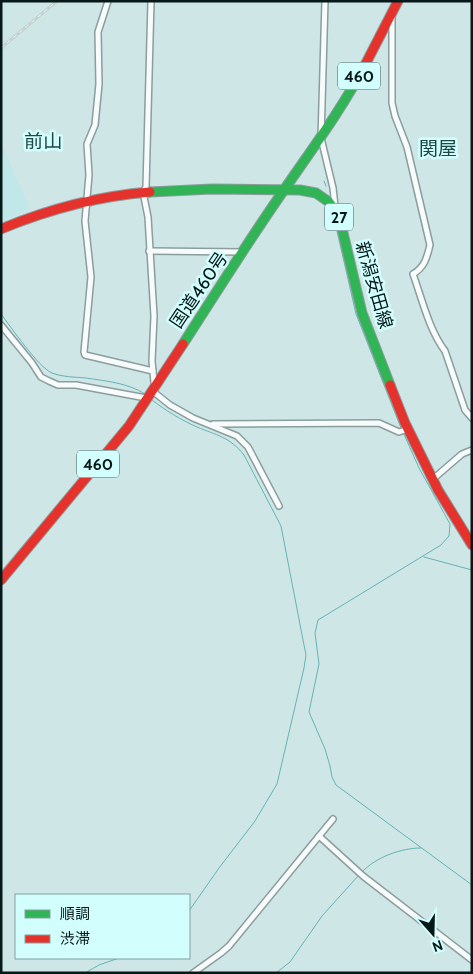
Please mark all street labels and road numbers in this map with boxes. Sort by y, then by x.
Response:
road number: 460 [338,62,380,90]
road number: 27 [325,203,353,230]
street label: 新潟安田線 [351,239,397,331]
street label: 国道460号 [165,248,233,332]
road number: 460 [77,450,119,478]

